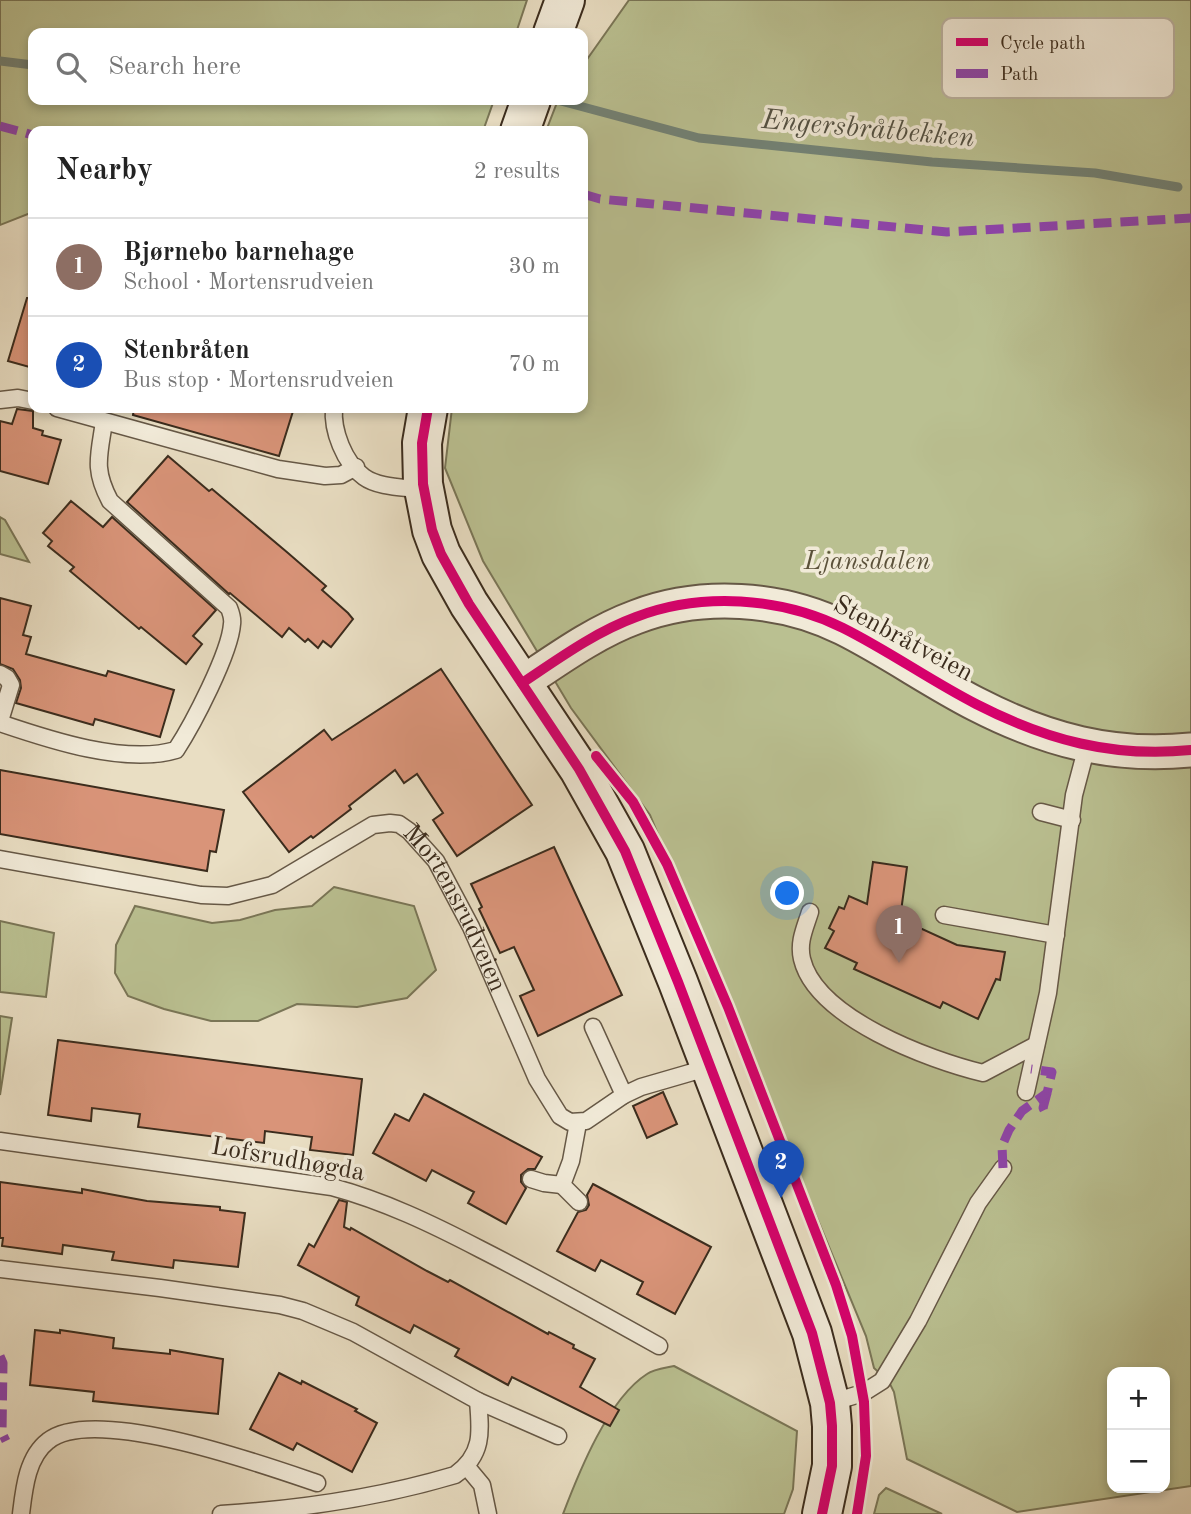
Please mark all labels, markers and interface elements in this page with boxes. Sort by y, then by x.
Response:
legend [942,18,1174,98]
search box [28,28,588,105]
text: Cycle path [1000,35,1086,54]
icon: search [52,48,90,86]
text: Search here [108,54,241,80]
text: Path [1000,66,1038,85]
water label: Engersbråtbekken [759,107,976,153]
text: Nearby [56,156,153,186]
text: 2 results [474,160,560,183]
text: Bjørnebo barnehage [123,240,354,266]
text: 1 [72,255,86,278]
text: 30 m [509,255,560,278]
text: School · Mortensrudveien [123,271,374,294]
text: Stenbråten [123,338,250,364]
text: 2 [72,353,86,376]
text: 70 m [509,353,560,376]
text: Bus stop · Mortensrudveien [123,369,394,392]
park label: Ljansdalen [803,549,930,575]
street label: Stenbråtveien [829,591,977,687]
street label: Mortensrudveien [397,820,511,996]
your location [770,876,804,910]
pin: 1 [876,905,922,963]
street label: Lofsrudhøgda [209,1134,367,1186]
pin: 2 [758,1140,804,1198]
map controls [1107,1367,1170,1493]
button: + [1107,1367,1170,1430]
button: − [1107,1430,1170,1493]

